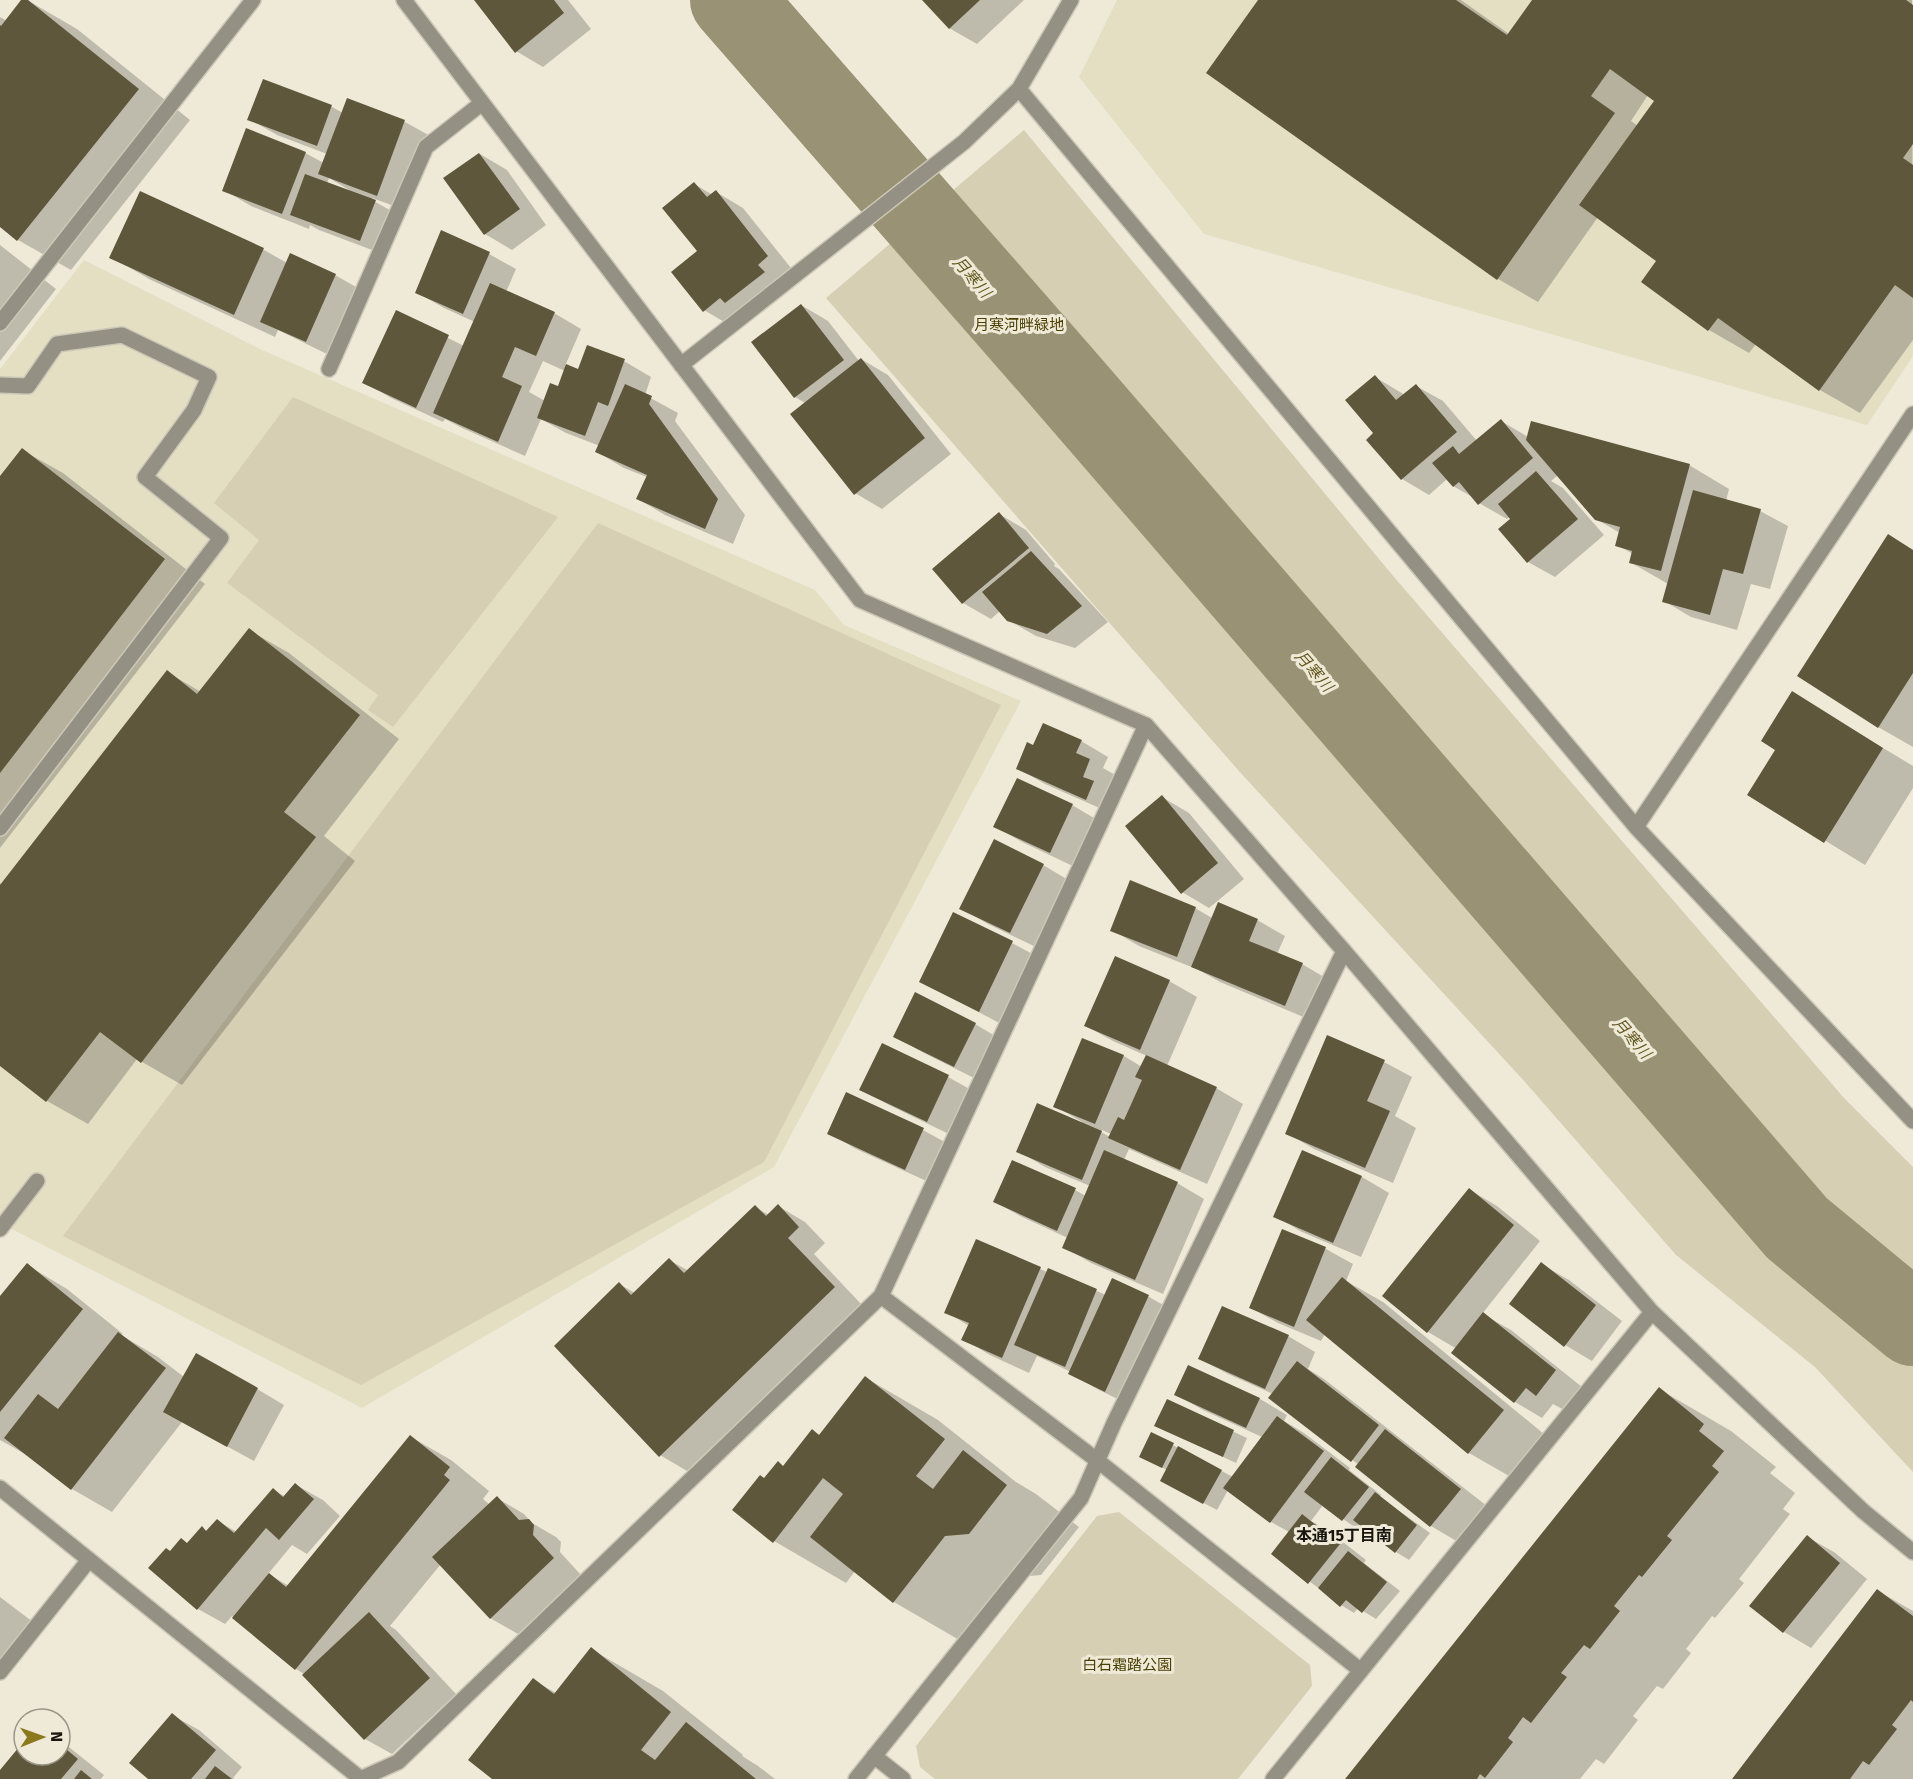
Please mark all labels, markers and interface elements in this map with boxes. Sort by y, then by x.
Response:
water label: 月寒川 [949,253,996,303]
park label: 月寒河畔緑地 [974,316,1064,334]
water label: 月寒川 [1291,647,1338,697]
water label: 月寒川 [1609,1014,1656,1064]
district label: 本通15丁目南 [1296,1526,1392,1545]
park label: 白石霜踏公園 [1082,1656,1172,1674]
north arrow [12,1707,72,1767]
text: N [47,1731,66,1742]

